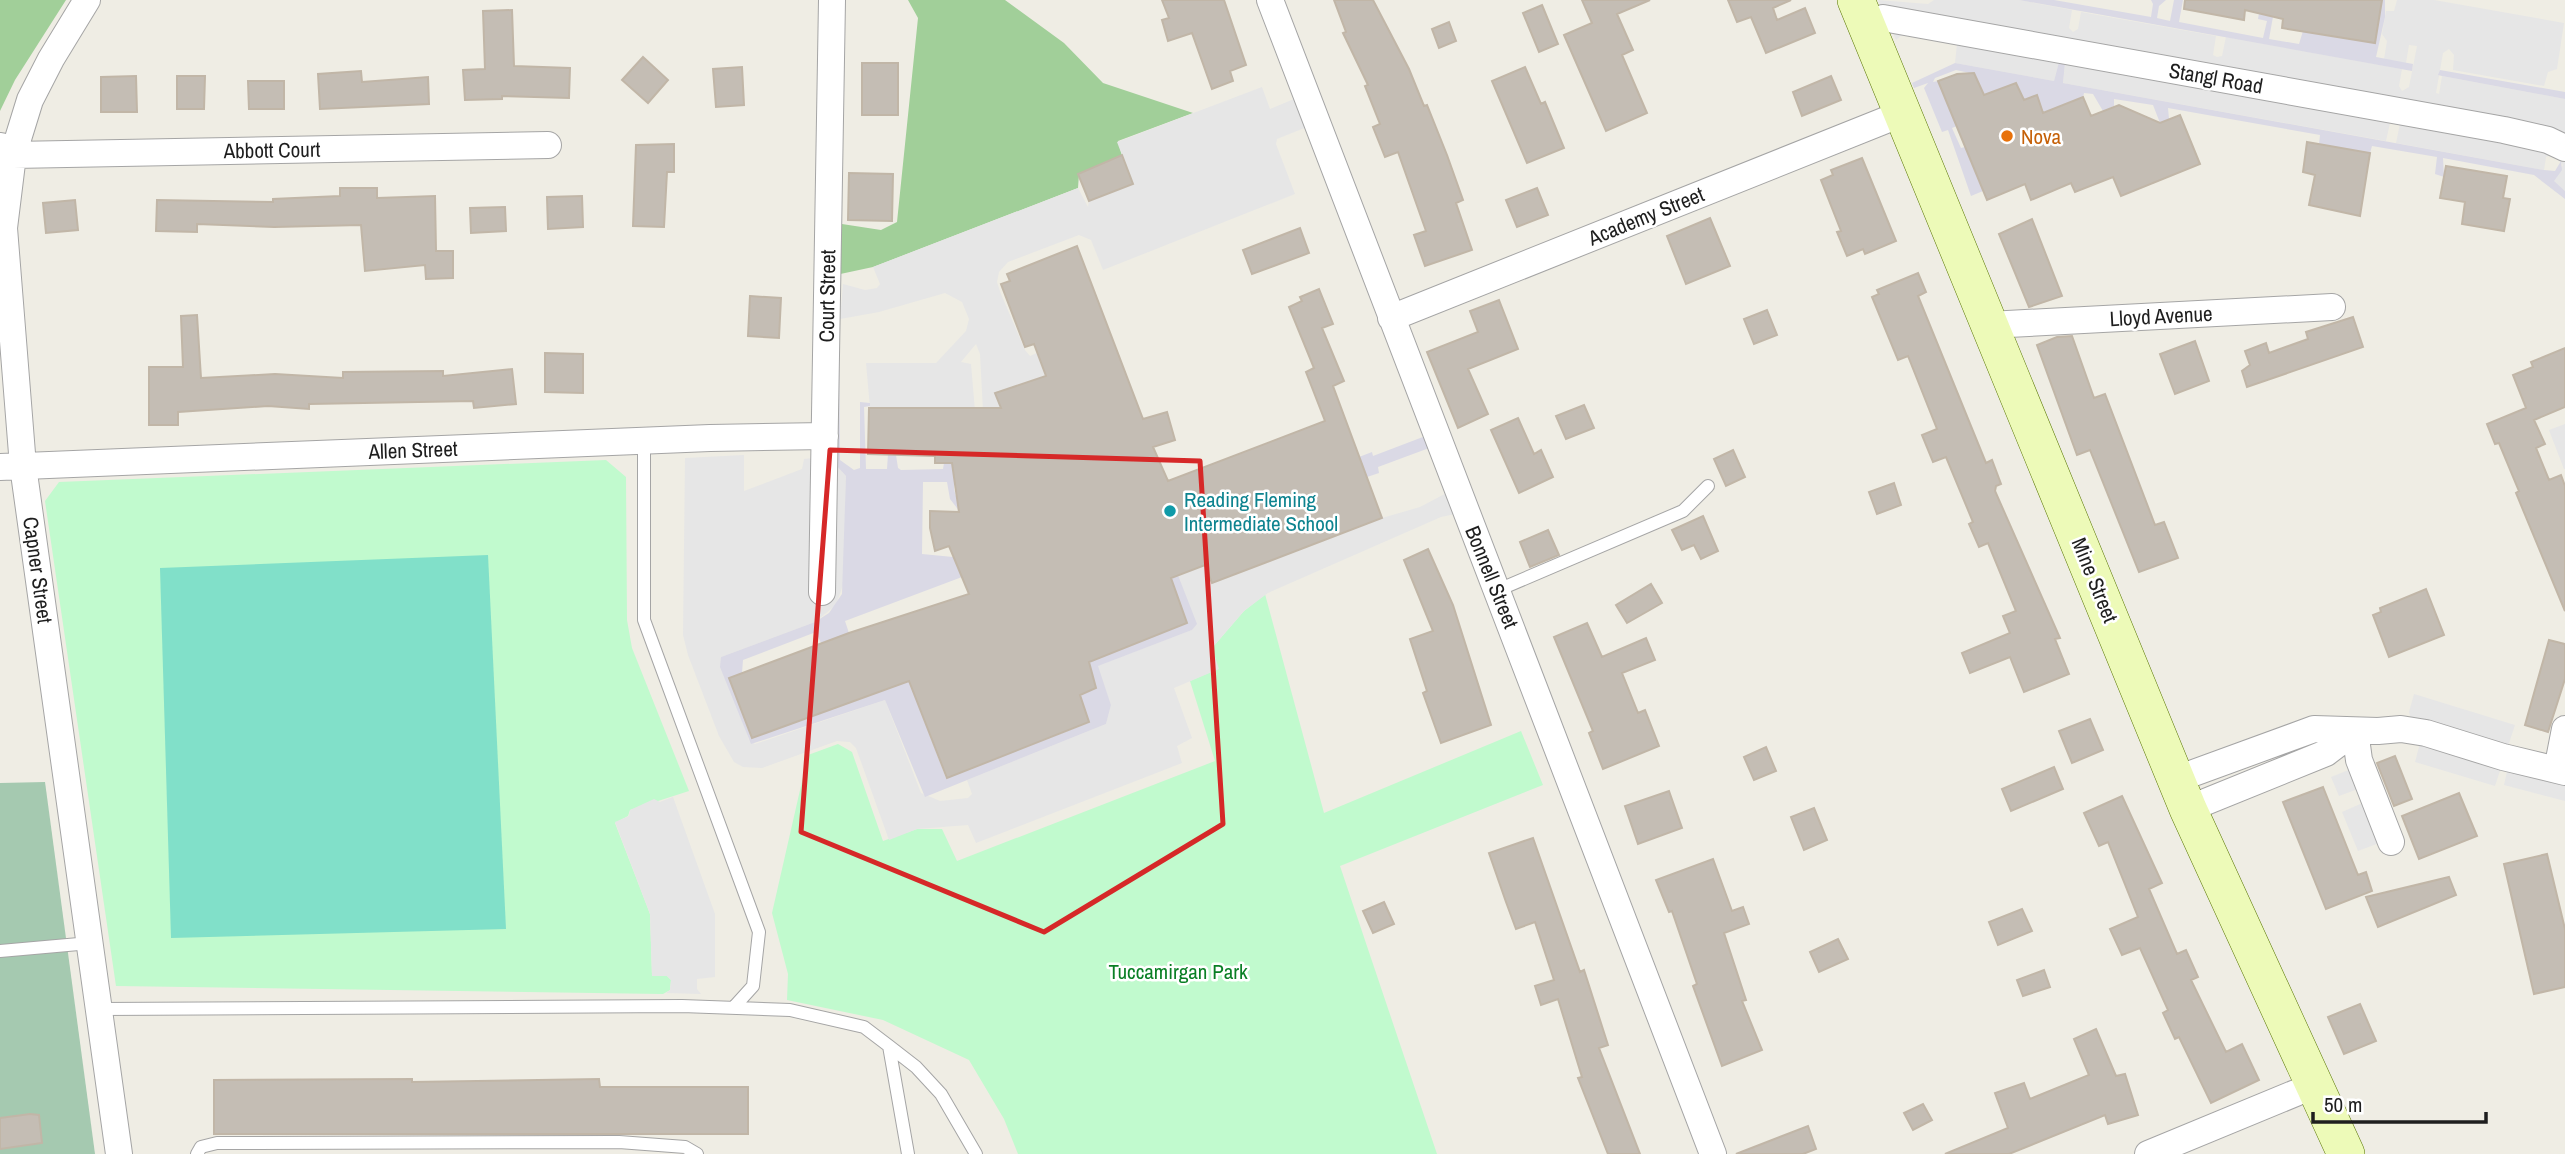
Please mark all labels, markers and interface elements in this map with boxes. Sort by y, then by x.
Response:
street label: Stangl Road [2167,55,2265,101]
place label: Nova [2021,122,2062,151]
marker: Nova [1999,128,2015,144]
street label: Abbott Court [222,135,321,165]
street label: Academy Street [1583,180,1708,253]
street label: Court Street [812,249,842,343]
street label: Lloyd Avenue [2109,299,2213,333]
street label: Allen Street [367,434,458,466]
place label: Reading Fleming Intermediate School [1184,485,1338,538]
marker: Reading Fleming Intermediate School [1162,503,1178,519]
street label: Capner Street [16,515,60,625]
street label: Bonnell Street [1458,521,1526,633]
street label: Mine Street [2065,533,2125,627]
park label: Tuccamirgan Park [1108,957,1248,986]
scale bar [2313,1080,2486,1124]
text: 50 m [2324,1090,2362,1119]

